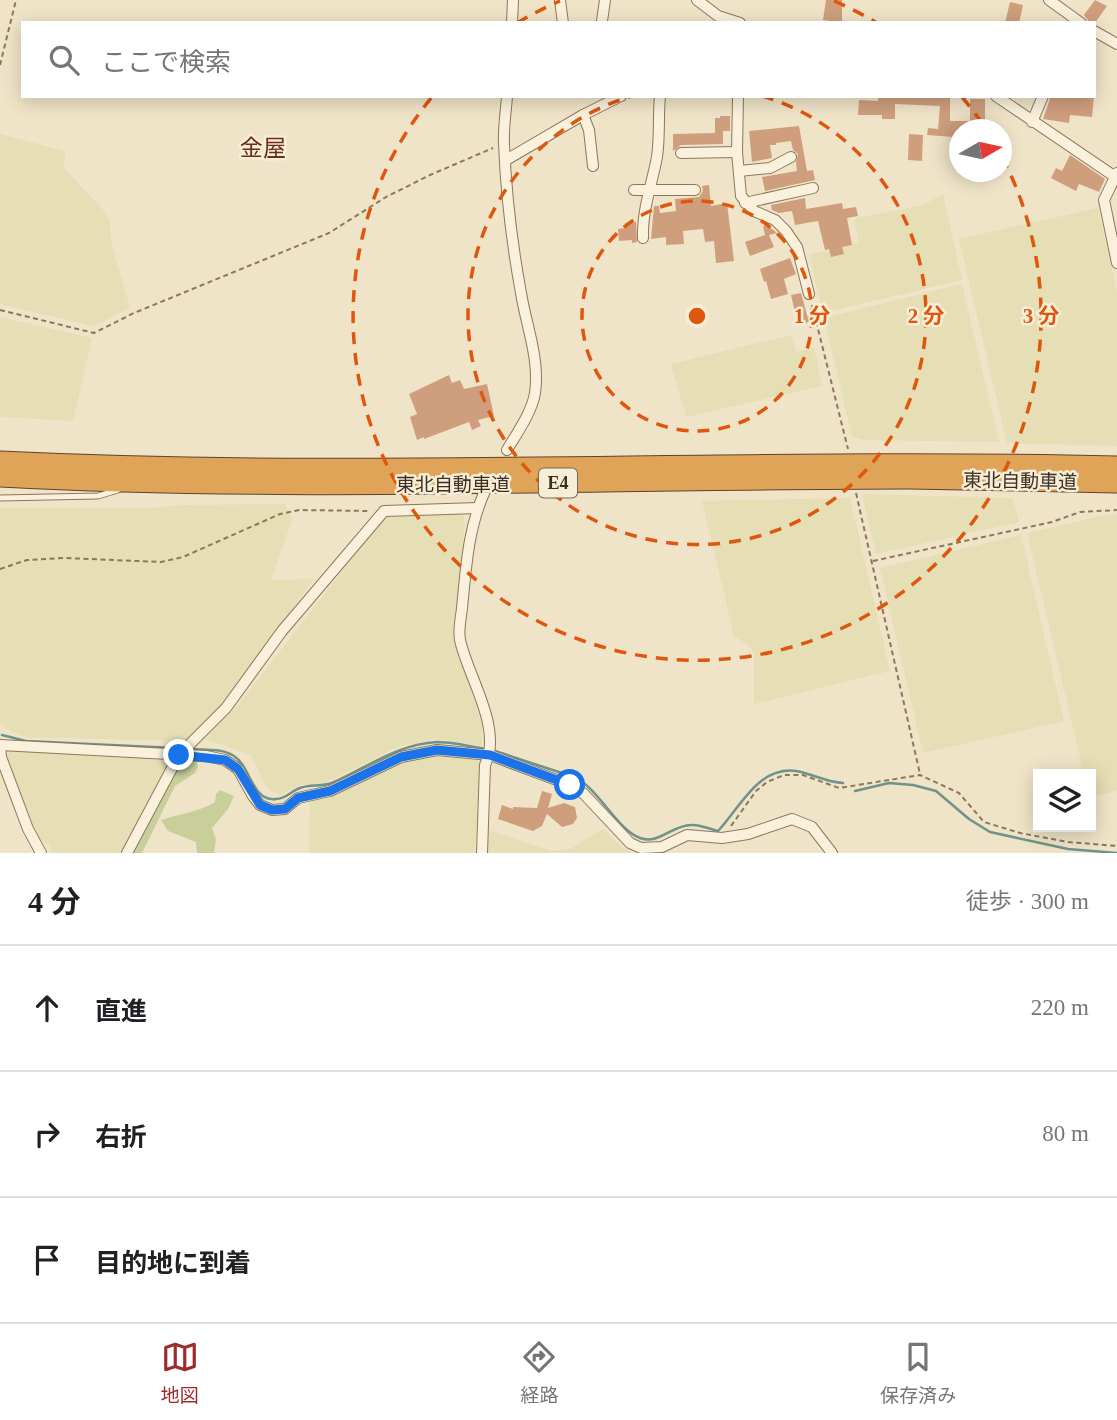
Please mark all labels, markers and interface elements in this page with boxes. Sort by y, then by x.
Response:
search box [21,21,1096,98]
icon: search [45,41,83,79]
text: ここで検索 [101,48,231,77]
north arrow [949,119,1012,182]
district label: 金屋 [240,136,286,161]
centre of rings [685,304,709,328]
text: 1 分 [794,304,830,328]
text: 2 分 [908,304,944,328]
text: 3 分 [1023,304,1059,328]
road number: E4 [539,468,577,498]
street label: 東北自動車道 [963,470,1077,492]
street label: 東北自動車道 [396,474,510,495]
route end [163,739,194,770]
route start [554,769,585,800]
map controls [1033,769,1096,832]
button: layers [1033,769,1096,832]
text: 4 分 [28,885,81,918]
text: 徒歩 · 300 m [966,889,1089,914]
icon: ahead [28,989,66,1027]
text: 220 m [1031,995,1089,1020]
text: 直進 [95,997,147,1026]
icon: right [28,1115,66,1153]
text: 80 m [1042,1121,1089,1146]
text: 右折 [95,1123,147,1152]
icon: arrive [28,1241,66,1279]
text: 目的地に到着 [95,1249,251,1278]
tab: 地図 [161,1338,199,1407]
tab: 経路 [520,1338,558,1407]
tab: 保存済み [880,1338,956,1407]

